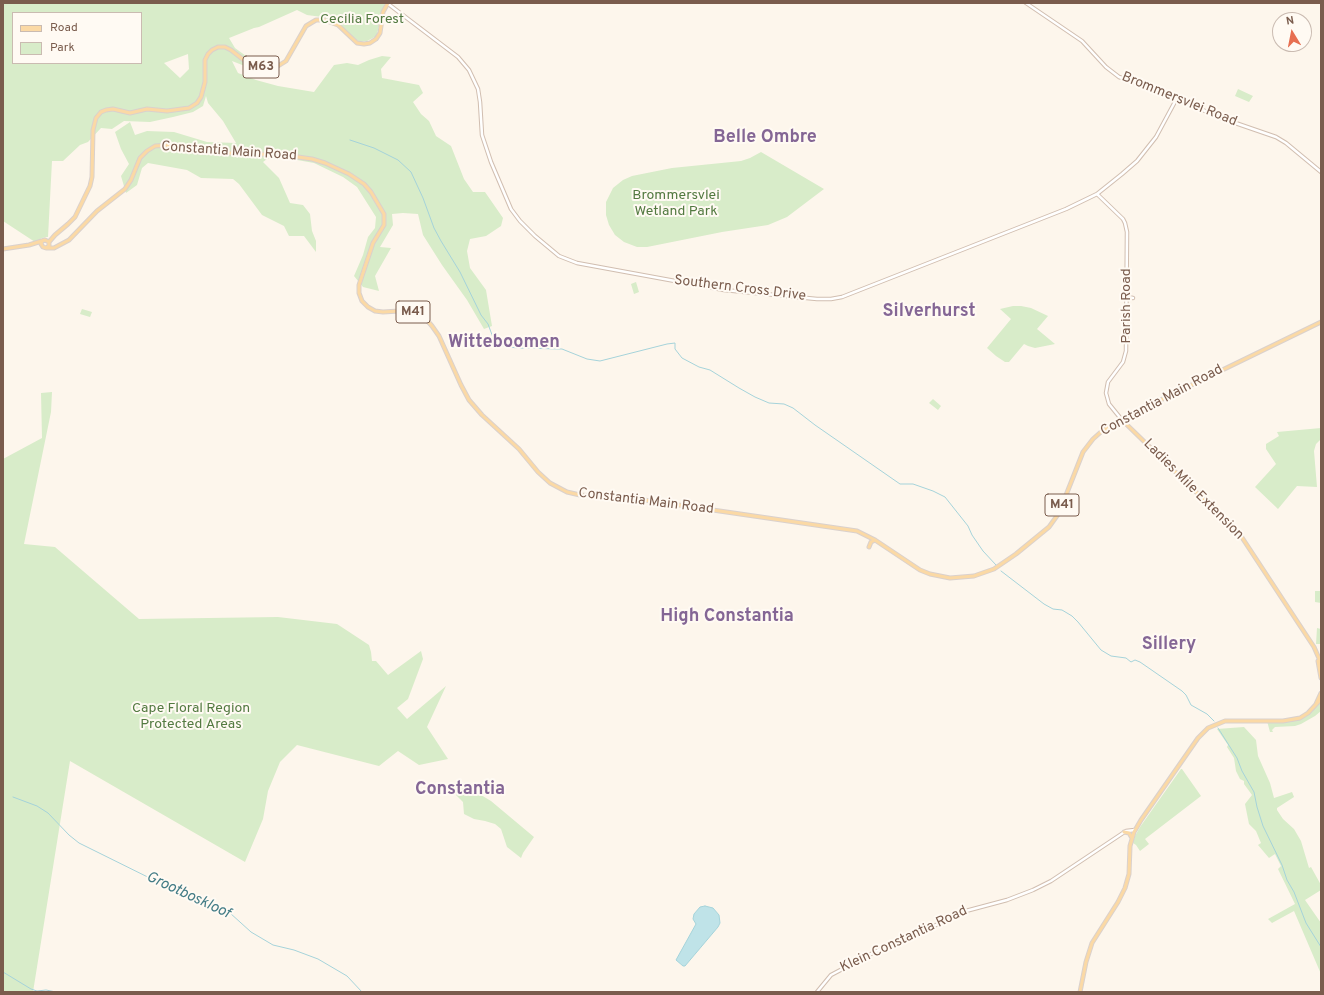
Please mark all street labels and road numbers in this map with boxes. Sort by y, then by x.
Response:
road number: M63 [243,56,279,78]
street label: Brommersvlei Road [1119,69,1239,131]
street label: Constantia Main Road [161,139,297,165]
street label: Parish Road [1119,268,1135,344]
street label: Southern Cross Drive [673,273,807,305]
road number: M41 [396,301,430,323]
street label: Constantia Main Road [1098,362,1226,440]
street label: Ladies Mile Extension [1139,436,1247,544]
street label: Constantia Main Road [577,485,715,519]
road number: M41 [1045,494,1079,516]
street label: Klein Constantia Road [838,903,970,977]

